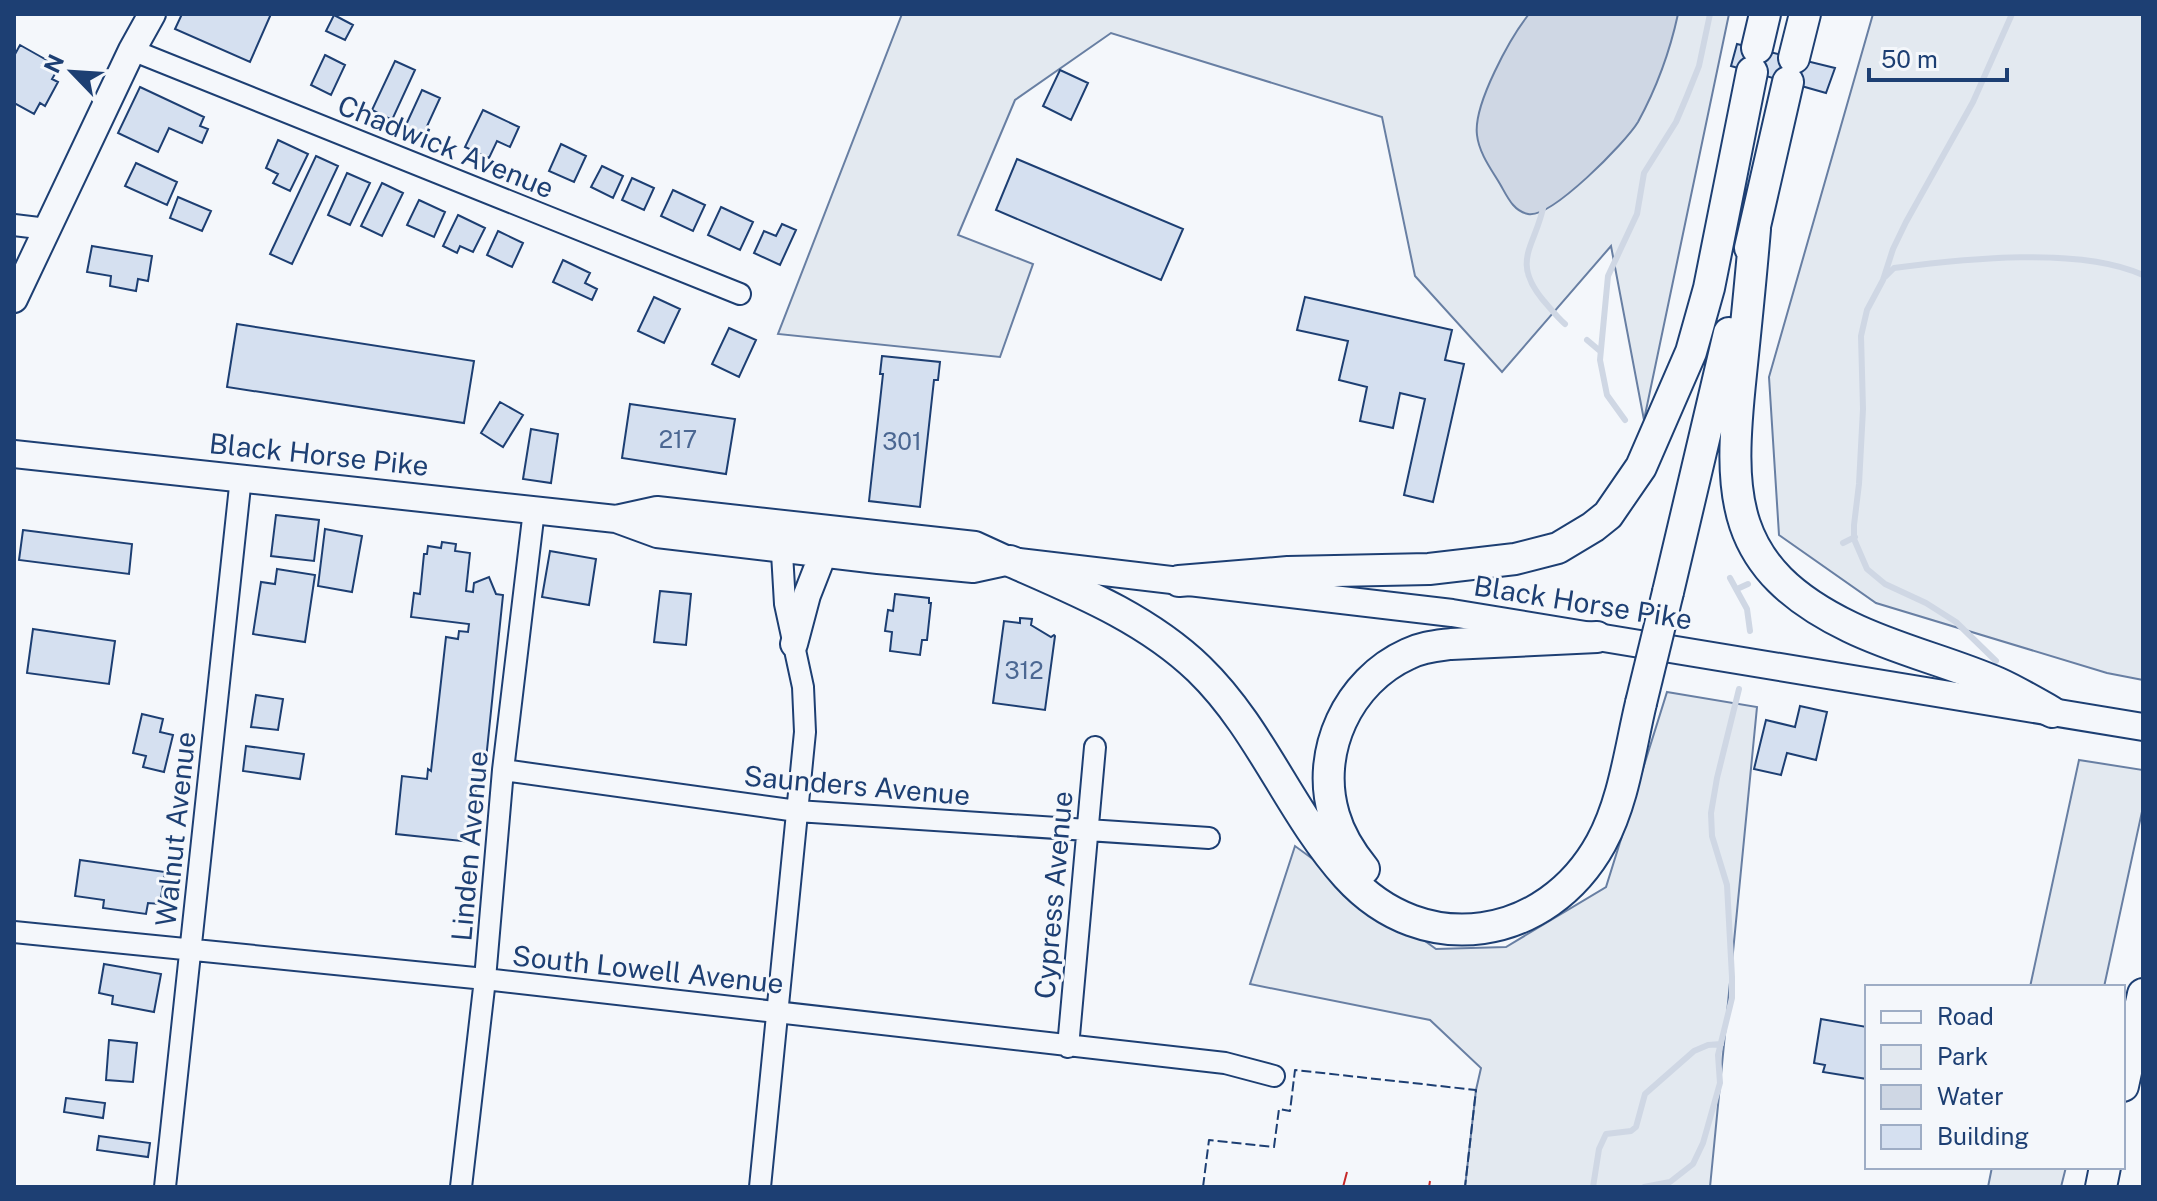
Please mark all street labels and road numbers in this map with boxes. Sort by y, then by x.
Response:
street label: Chadwick Avenue [333,88,559,204]
street label: Black Horse Pike [208,426,430,482]
street label: Black Horse Pike [1471,568,1695,636]
street label: Walnut Avenue [148,730,202,928]
street label: Linden Avenue [444,749,494,943]
street label: Saunders Avenue [742,759,972,811]
street label: Cypress Avenue [1027,790,1079,1000]
street label: South Lowell Avenue [511,938,785,1000]

